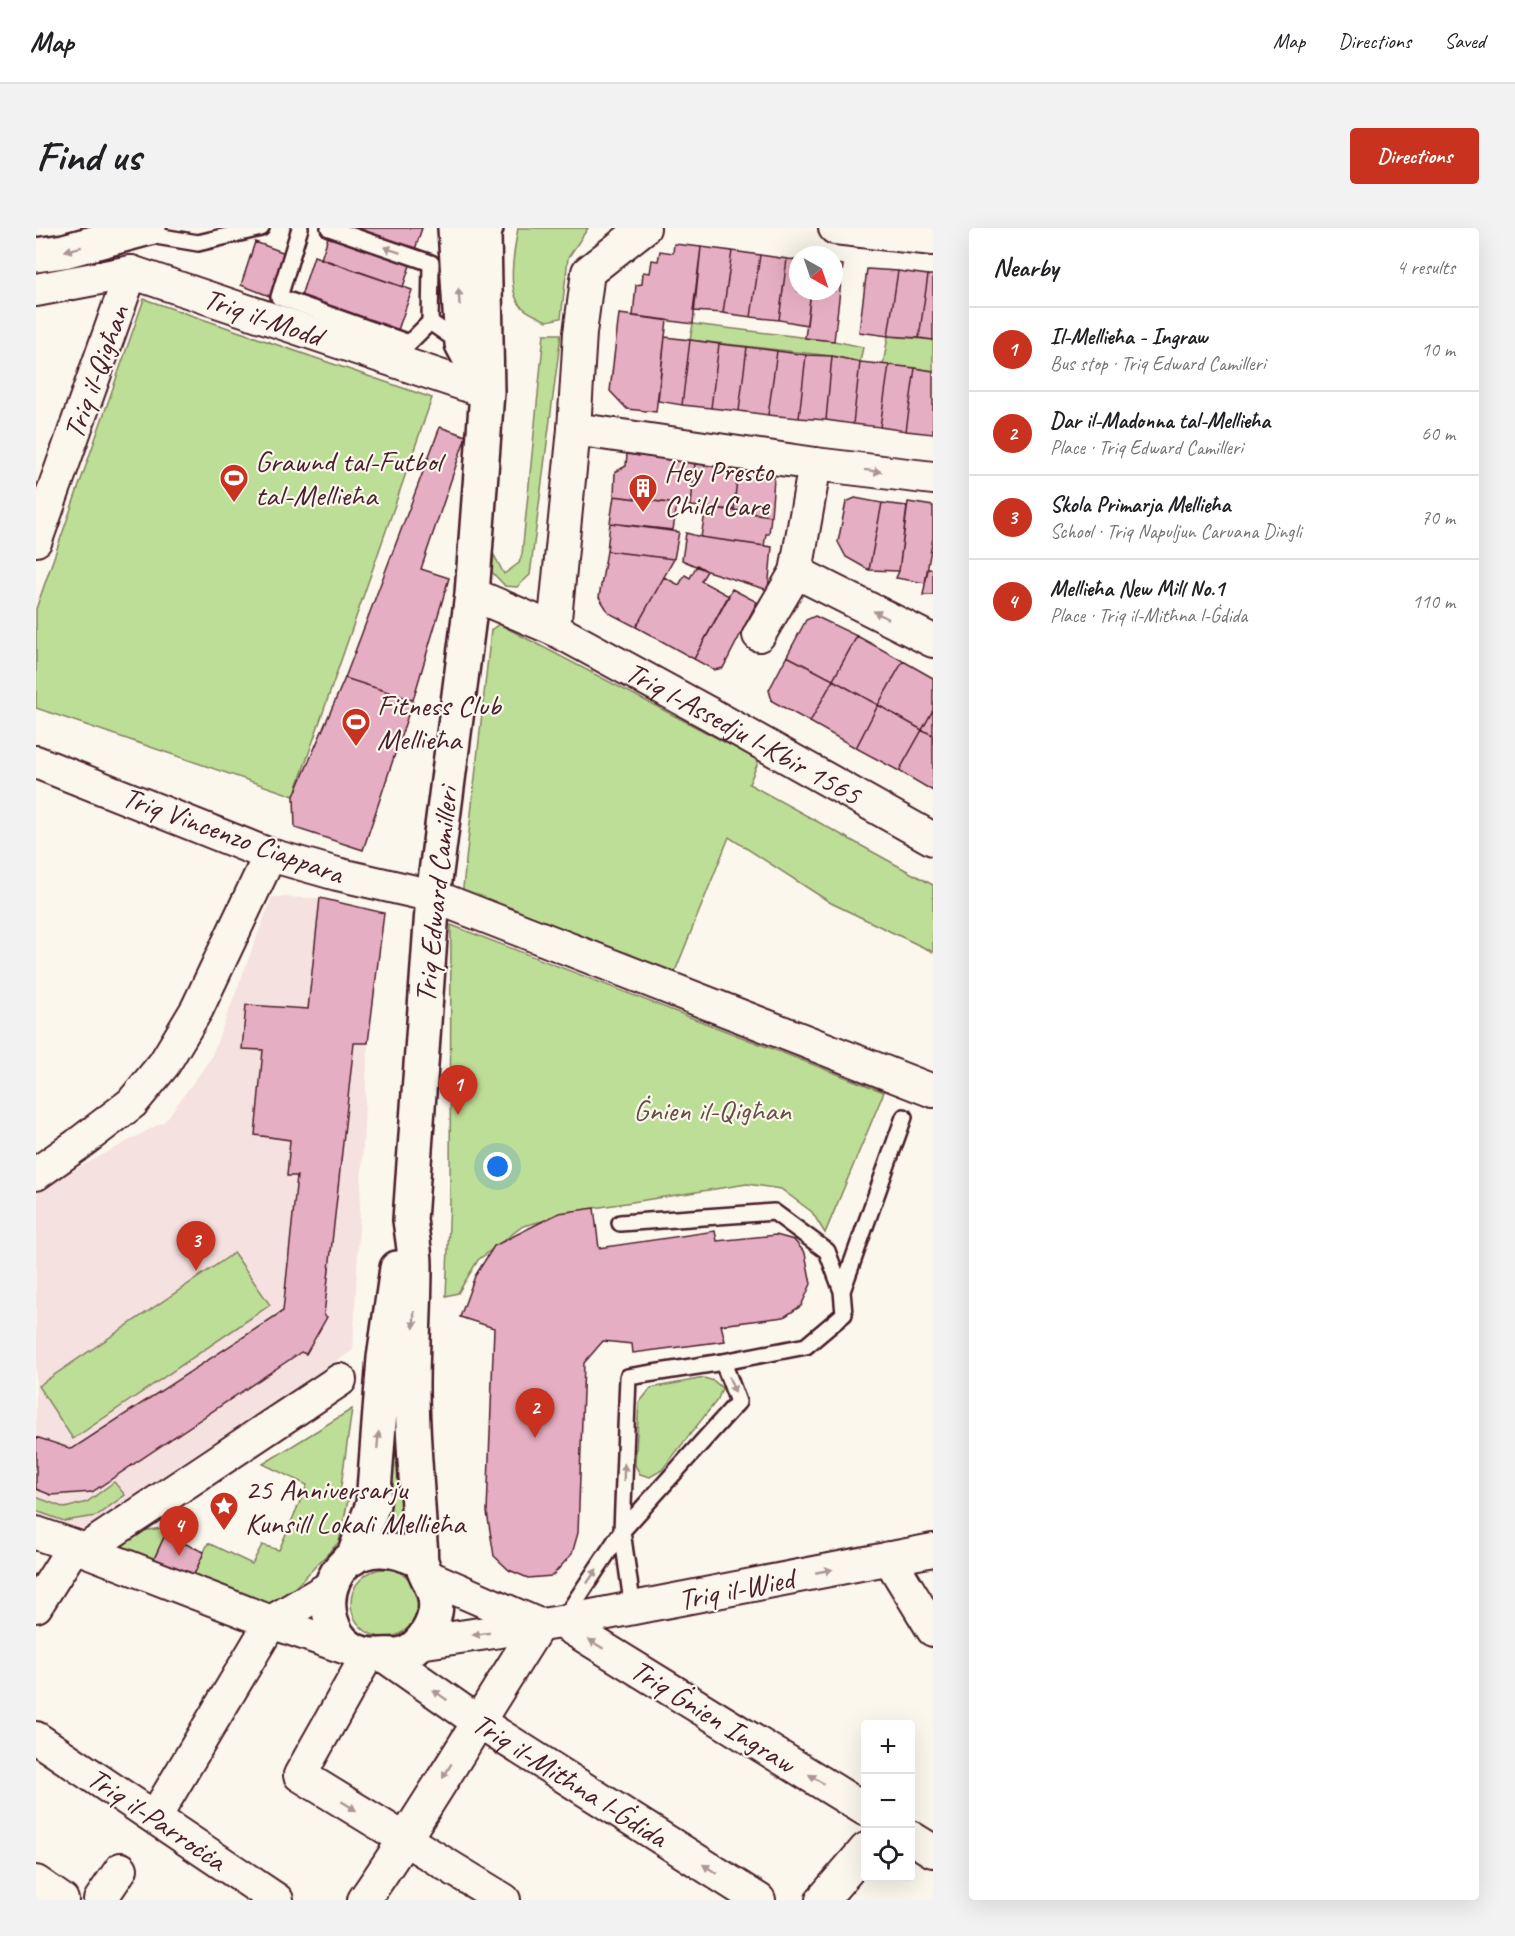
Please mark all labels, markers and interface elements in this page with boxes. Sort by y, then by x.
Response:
text: Map [30,24,73,59]
text: Map [1273,28,1305,54]
text: Directions [1338,28,1411,54]
text: Saved [1444,28,1485,54]
button: Directions [1350,128,1479,184]
text: Find us [36,130,141,183]
one-way arrow [63,244,82,254]
one-way arrow [383,244,401,254]
north arrow [789,246,843,300]
text: Nearby [993,251,1058,284]
text: 4 results [1396,255,1455,280]
street label: Triq il-Modd [199,279,331,356]
one-way arrow [455,288,464,307]
street label: Triq il-Qigħan [54,299,138,444]
text: Il-Mellieħa - Ingraw [1050,323,1207,351]
text: 1 [1008,337,1017,362]
text: 10 m [1421,337,1455,362]
text: Bus stop · Triq Edward Camilleri [1050,351,1265,376]
text: Dar il-Madonna tal-Mellieħa [1050,407,1270,435]
text: 2 [1008,421,1017,446]
text: 60 m [1421,421,1455,446]
text: Place · Triq Edward Camilleri [1050,435,1243,460]
place label: Grawnd tal-Futbol tal-Mellieħa [255,442,446,514]
place label: Hey Presto Child Care [664,452,774,524]
sports icon: Grawnd tal-Futbol tal-Mellieħa [218,462,250,504]
one-way arrow [864,466,883,476]
building icon: Hey Presto Child Care [627,472,659,514]
text: Skola Primarja Mellieħa [1050,491,1230,519]
text: 3 [1008,505,1017,530]
text: 70 m [1421,505,1455,530]
text: School · Triq Napuljun Caruana Dingli [1050,519,1302,544]
text: Mellieħa New Mill No.1 [1050,575,1224,603]
text: 4 [1008,589,1017,614]
text: 110 m [1412,589,1455,614]
text: Place · Triq il-Mitħna l-Ġdida [1050,603,1247,628]
one-way arrow [872,610,889,620]
street label: Triq l-Assedju l-Kbir 1565 [619,653,869,814]
place label: Fitness Club Mellieħa [377,686,503,758]
sports icon: Fitness Club Mellieħa [340,706,372,748]
street label: Triq Vincenzo Ciappara [117,777,350,893]
street label: Triq Edward Camilleri [406,782,467,1005]
pin: 1 [438,1066,478,1115]
park label: Ġnien il-Qigħan [633,1091,792,1129]
your location [483,1152,512,1181]
pin: 3 [176,1222,216,1271]
one-way arrow [409,1311,418,1330]
one-way arrow [728,1376,737,1394]
pin: 2 [516,1388,554,1438]
one-way arrow [373,1430,383,1449]
one-way arrow [620,1463,629,1482]
place label: 25 Anniversarju Kunsill Lokali Mellieħa [245,1470,467,1542]
place icon: 25 Anniversarju Kunsill Lokali Mellieħa [208,1490,240,1532]
pin: 4 [160,1506,198,1556]
street label: Triq il-Wied [675,1558,801,1619]
one-way arrow [815,1566,834,1575]
one-way arrow [586,1569,598,1585]
one-way arrow [471,1629,490,1638]
one-way arrow [588,1638,604,1649]
street label: Triq Ġnien Ingraw [624,1650,804,1783]
one-way arrow [432,1689,448,1701]
street label: Triq il-Mitħna l-Ġdida [466,1704,676,1857]
map controls [861,1720,915,1882]
button: + [861,1720,915,1774]
street label: Triq il-Parroċċa [80,1759,235,1880]
one-way arrow [441,1763,452,1779]
one-way arrow [808,1774,824,1785]
button: − [861,1774,915,1828]
one-way arrow [341,1801,358,1812]
button: locate [861,1828,915,1882]
one-way arrow [702,1863,718,1874]

